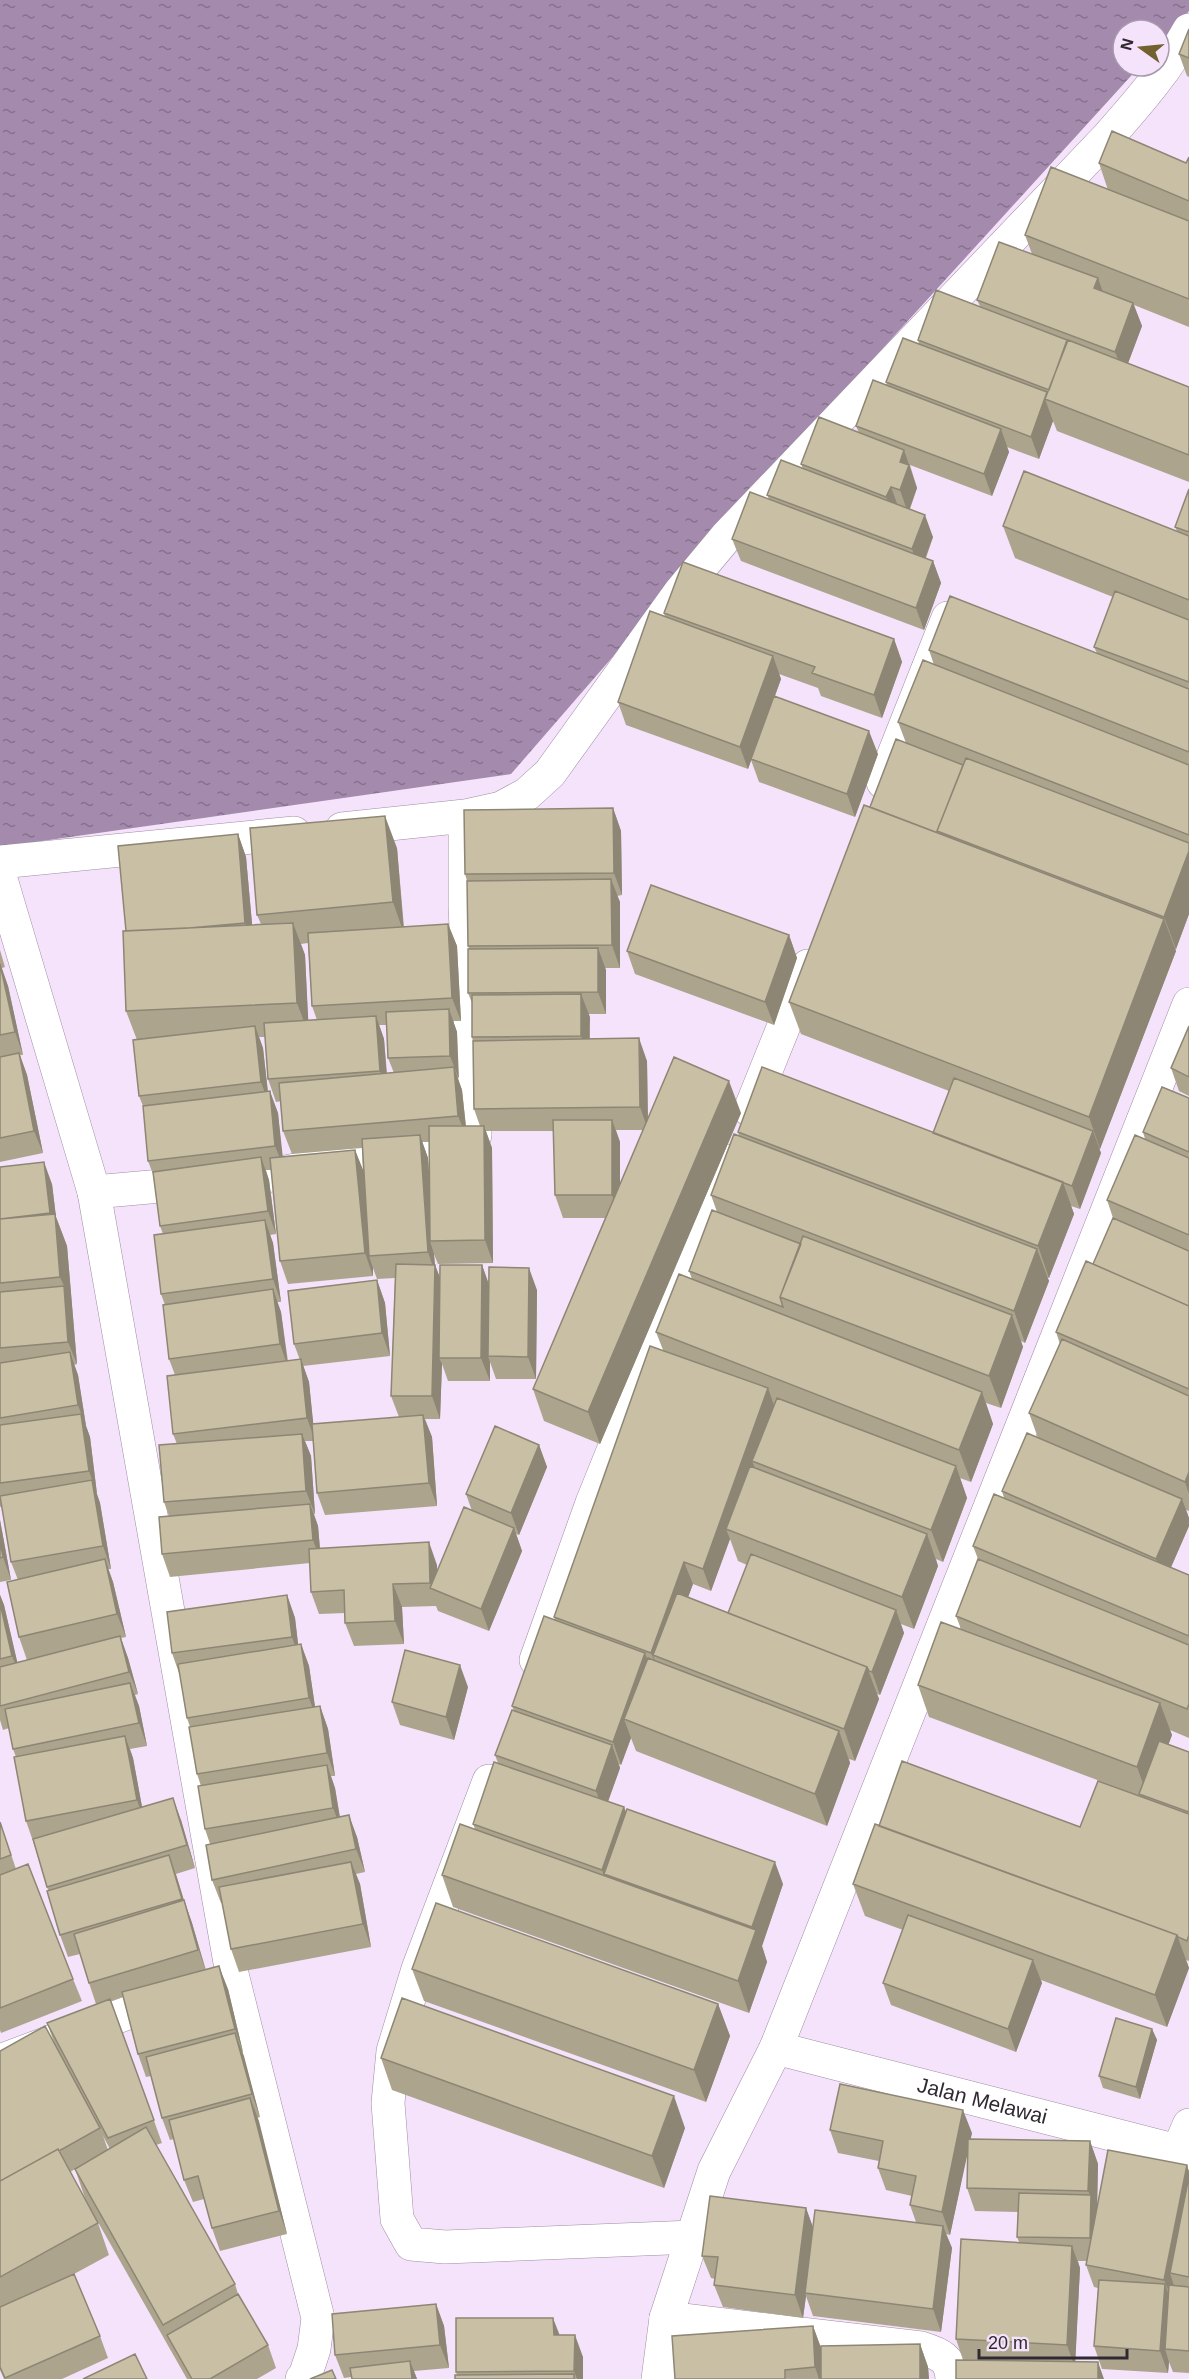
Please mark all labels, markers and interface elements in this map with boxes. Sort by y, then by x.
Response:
north arrow [1111,18,1171,78]
text: N [1117,36,1137,52]
street label: Jalan Melawai [915,2073,1050,2128]
scale bar [979,2322,1128,2360]
text: 20 m [988,2333,1028,2353]

